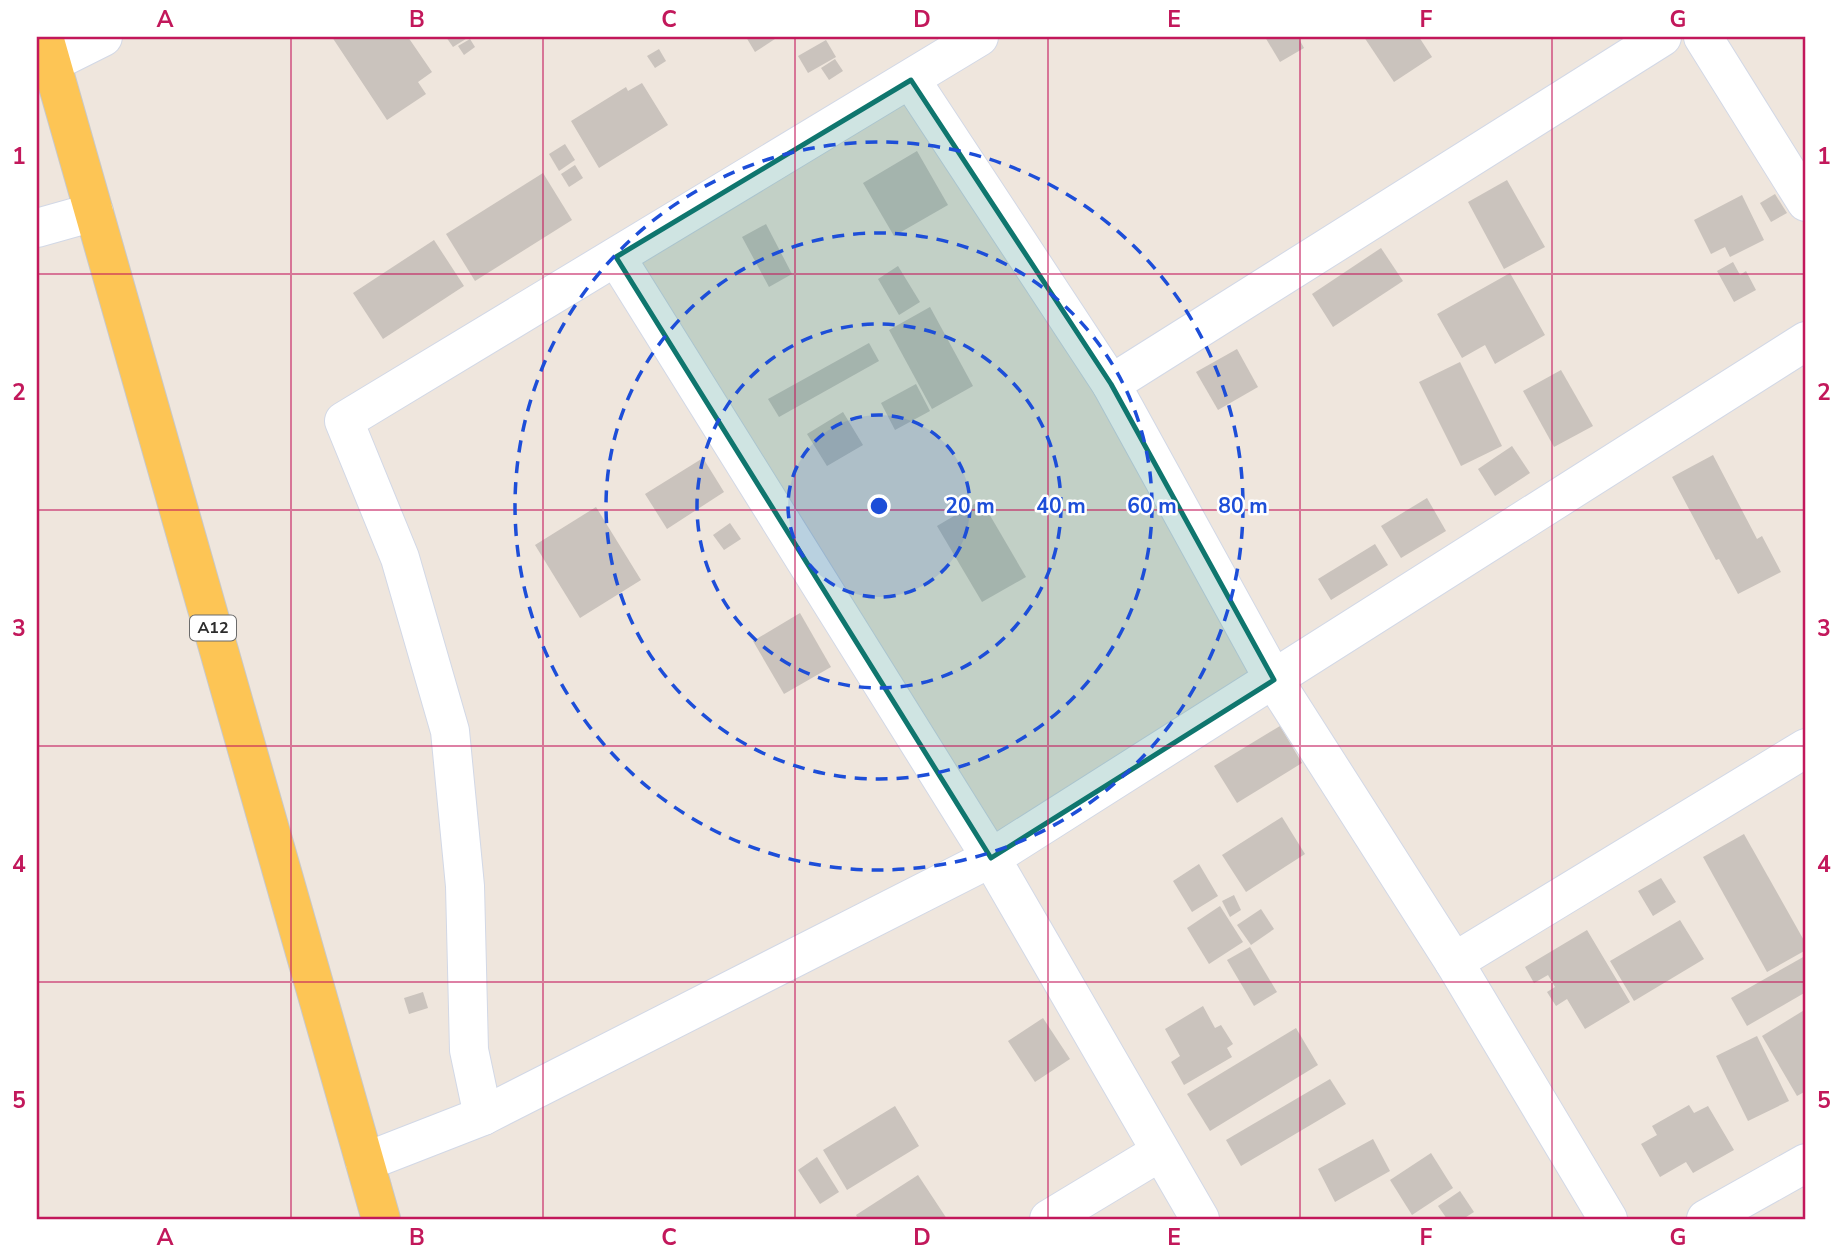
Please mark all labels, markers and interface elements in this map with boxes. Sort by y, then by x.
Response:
text: A [156,4,174,35]
text: B [409,4,425,35]
text: C [661,4,677,35]
text: D [913,4,931,35]
text: E [1167,4,1181,35]
text: F [1420,4,1433,35]
text: G [1670,4,1686,35]
text: 1 [12,141,26,172]
text: 1 [1817,141,1831,172]
text: 2 [12,377,26,408]
text: 2 [1817,377,1831,408]
text: 20 m [945,492,995,520]
text: 40 m [1036,492,1086,520]
text: 60 m [1127,492,1177,520]
text: 80 m [1218,492,1268,520]
centre of rings [867,494,891,518]
text: 3 [12,613,26,644]
text: 3 [1817,613,1831,644]
road number: A12 [190,615,236,640]
text: 4 [12,849,26,880]
text: 4 [1817,849,1831,880]
text: 5 [12,1085,26,1116]
text: 5 [1817,1085,1831,1116]
text: A [156,1222,174,1253]
text: B [409,1222,425,1253]
text: C [661,1222,677,1253]
text: D [913,1222,931,1253]
text: E [1167,1222,1181,1253]
text: F [1420,1222,1433,1253]
text: G [1670,1222,1686,1253]

